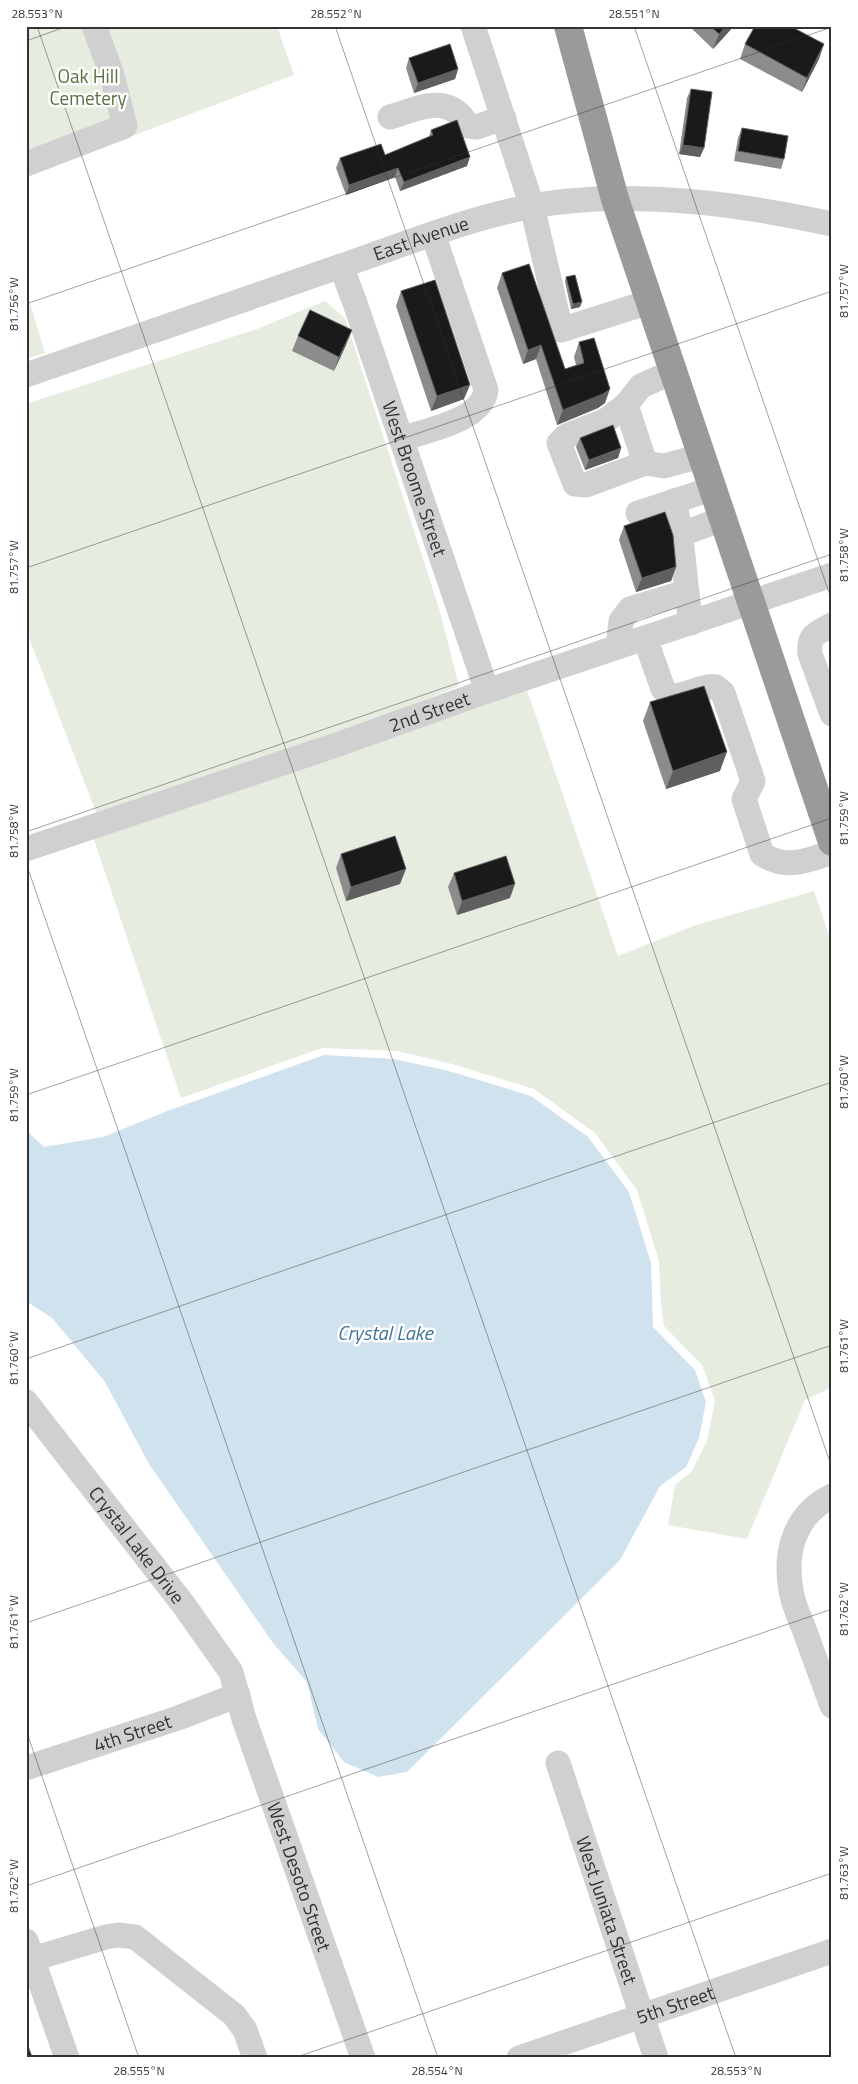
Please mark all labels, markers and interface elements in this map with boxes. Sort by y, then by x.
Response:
text: 28.553°N [11,4,63,23]
text: 28.552°N [310,4,362,23]
text: 28.551°N [608,4,660,23]
park label: Oak Hill Cemetery [49,61,127,112]
street label: East Avenue [369,208,472,268]
text: 81.757°W [834,264,853,318]
text: 81.756°W [4,277,23,331]
street label: West Broome Street [375,397,455,560]
text: 81.758°W [834,528,853,582]
text: 81.757°W [4,540,23,594]
street label: 2nd Street [385,683,474,739]
text: 81.759°W [834,791,853,845]
text: 81.758°W [4,804,23,858]
text: 81.760°W [834,1055,853,1109]
text: 81.759°W [4,1068,23,1122]
water label: Crystal Lake [337,1317,434,1348]
text: 81.761°W [834,1319,853,1373]
text: 81.760°W [4,1331,23,1385]
street label: Crystal Lake Drive [82,1479,193,1610]
text: 81.762°W [834,1582,853,1636]
text: 81.761°W [4,1595,23,1649]
street label: 4th Street [89,1706,175,1759]
street label: West Desoto Street [260,1798,340,1955]
street label: West Juniata Street [569,1832,646,1988]
text: 81.763°W [834,1846,853,1900]
text: 81.762°W [4,1859,23,1913]
street label: 5th Street [632,1977,718,2031]
text: 28.555°N [113,2061,165,2080]
text: 28.554°N [411,2061,463,2080]
text: 28.553°N [710,2061,762,2080]

